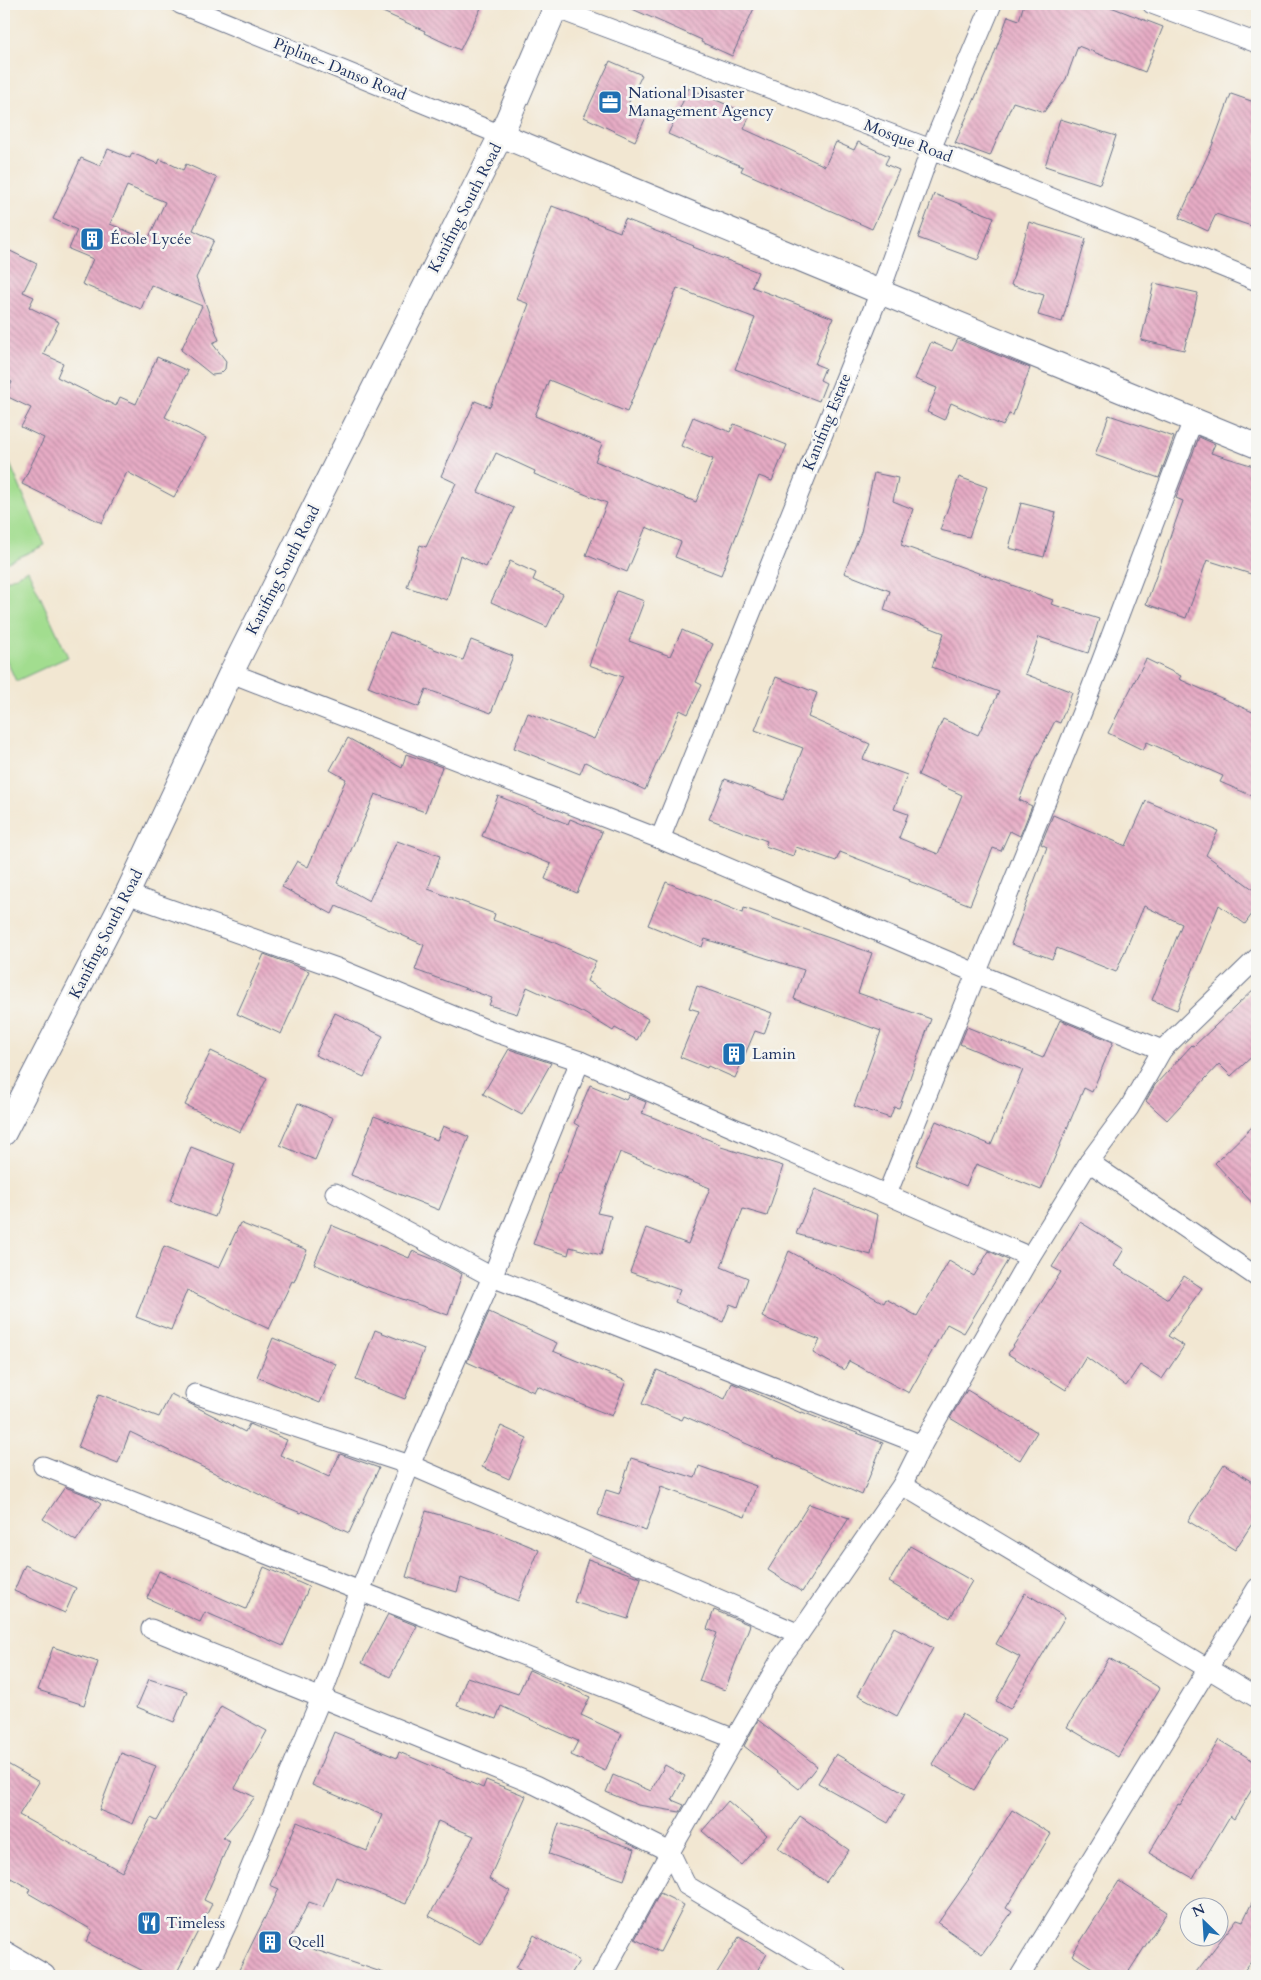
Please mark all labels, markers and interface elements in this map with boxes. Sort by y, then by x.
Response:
street label: Pipline- Danso Road [270,32,410,106]
place label: National Disaster Management Agency [628,82,774,122]
office icon: National Disaster Management Agency [597,89,623,115]
street label: Mosque Road [861,114,956,168]
street label: Kanifing South Road [423,139,507,276]
building icon: École Lycée [79,226,105,252]
place label: École Lycée [110,228,191,250]
street label: Kanifing Estate [797,370,857,474]
street label: Kanifing South Road [241,501,325,638]
street label: Kanifing South Road [64,865,148,1002]
building icon: Lamin [721,1041,747,1067]
place label: Lamin [752,1043,796,1065]
north arrow [1178,1898,1228,1948]
text: N [1189,1899,1208,1922]
restaurant icon: Timeless [136,1910,162,1936]
place label: Timeless [166,1912,225,1934]
building icon: Qcell [257,1929,283,1955]
place label: Qcell [288,1931,325,1953]

